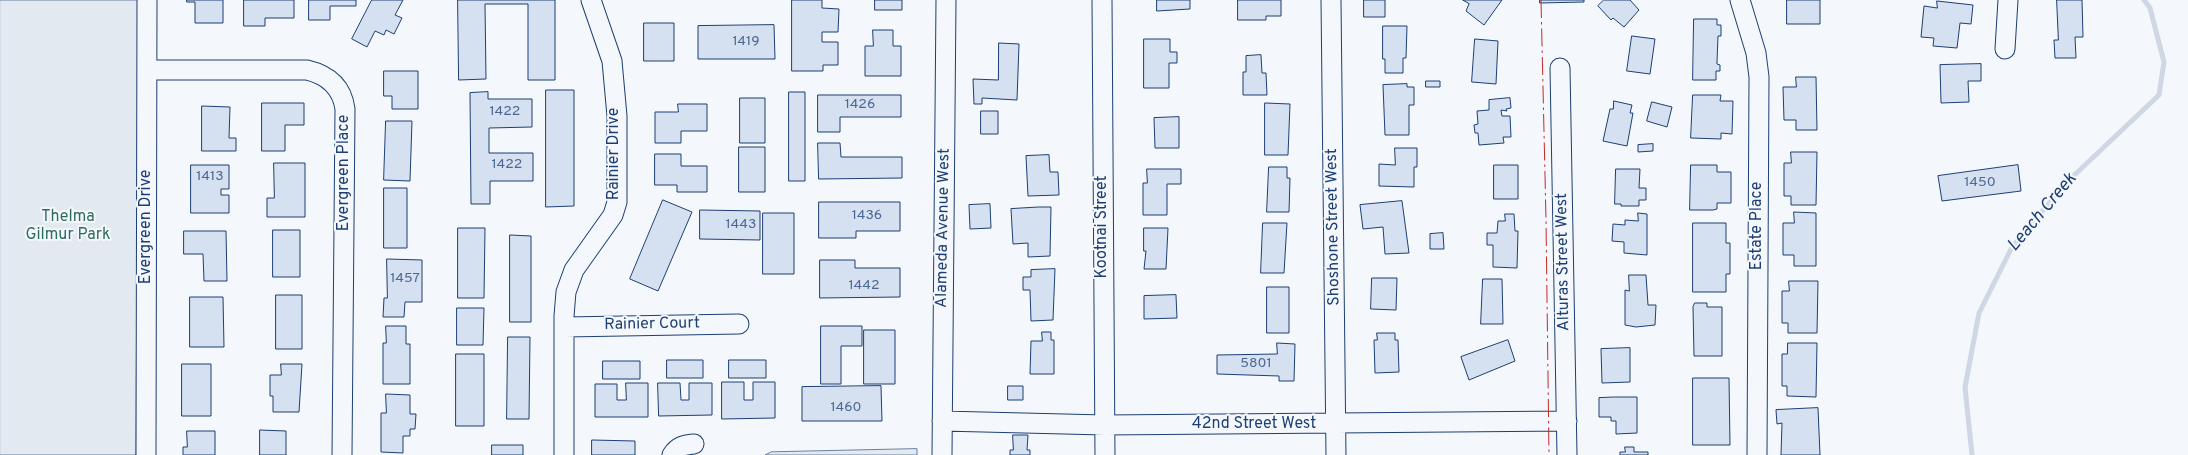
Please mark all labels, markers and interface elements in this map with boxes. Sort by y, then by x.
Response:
house number: 1419 [732,34,760,50]
house number: 1426 [845,97,875,113]
house number: 1422 [490,104,520,120]
street label: Rainier Drive [605,108,625,200]
street label: Evergreen Place [335,115,355,231]
street label: Alameda Avenue West [933,148,955,308]
street label: Shoshone Street West [1323,148,1345,306]
house number: 1422 [492,157,522,173]
house number: 1413 [196,169,224,185]
water label: Leach Creek [2004,169,2082,257]
street label: Evergreen Drive [137,170,157,284]
house number: 1450 [1964,175,1996,191]
street label: Kootnai Street [1093,176,1113,278]
street label: Estate Place [1748,182,1768,270]
street label: Alturas Street West [1553,193,1575,331]
park label: Thelma Gilmur Park [26,208,110,246]
house number: 1436 [852,208,882,224]
house number: 1443 [726,217,756,233]
house number: 1457 [390,271,420,287]
house number: 1442 [849,278,879,294]
street label: Rainier Court [604,315,700,335]
house number: 5801 [1240,356,1272,372]
house number: 1460 [831,400,861,416]
street label: 42nd Street West [1192,415,1316,435]

